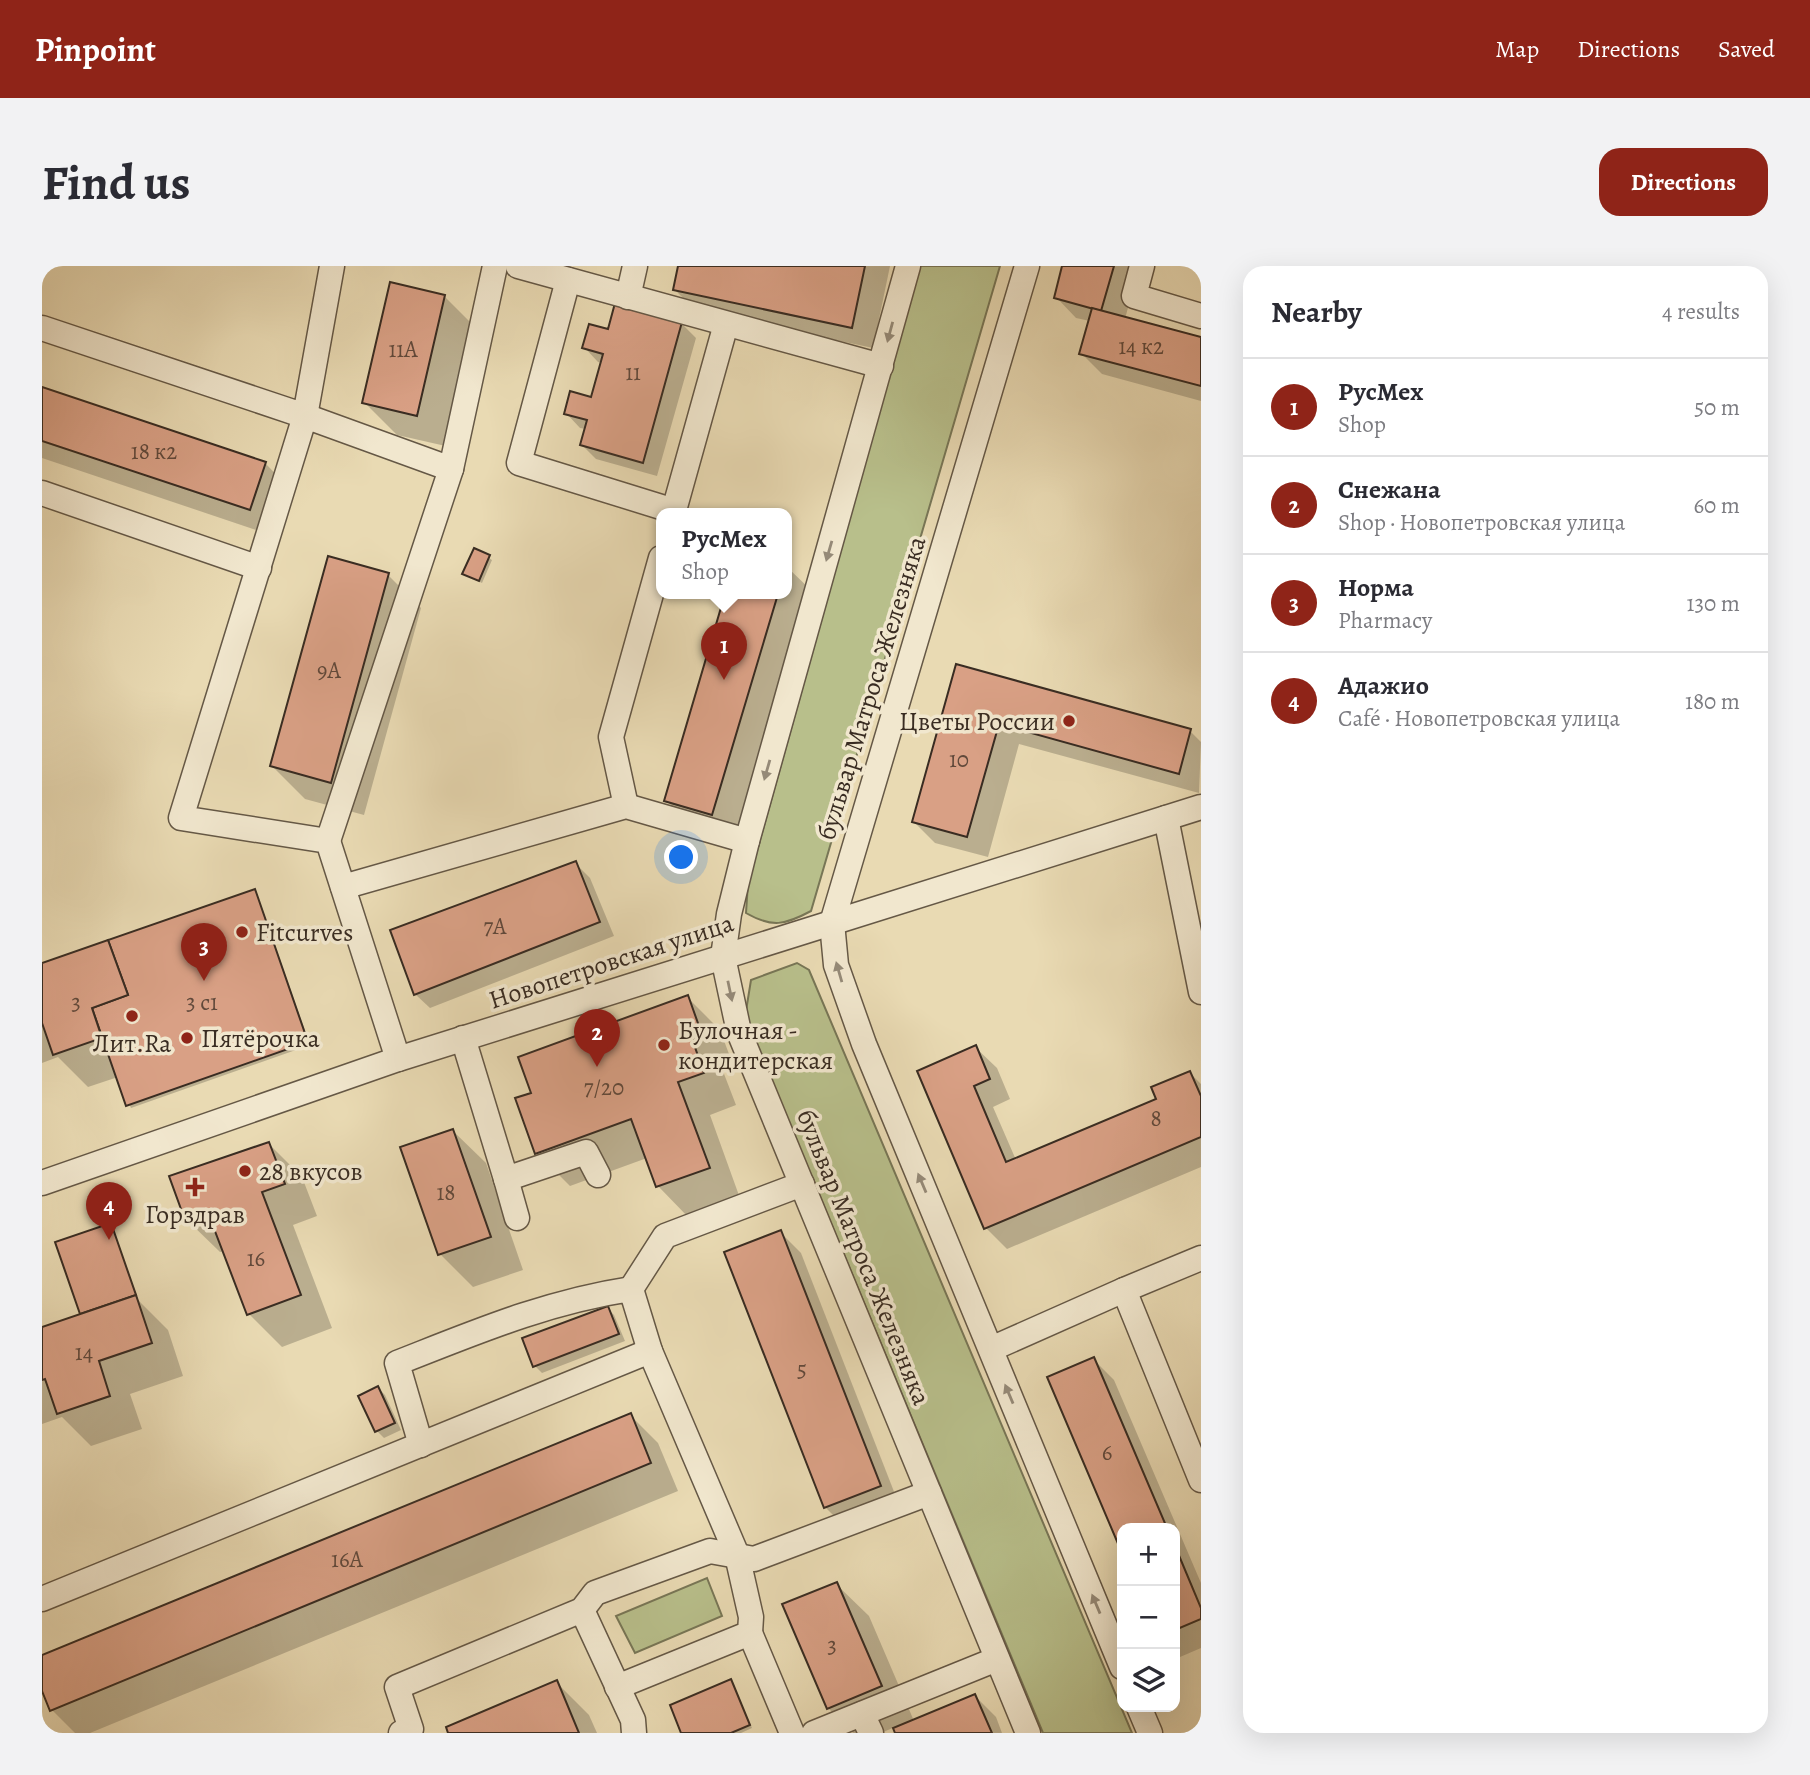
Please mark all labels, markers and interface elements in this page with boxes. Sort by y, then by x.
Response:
text: Pinpoint [35,27,156,72]
text: Map [1495,33,1539,65]
text: Directions [1577,33,1680,65]
text: Saved [1718,33,1775,65]
button: Directions [1599,148,1768,216]
text: Find us [42,149,190,216]
text: Nearby [1271,292,1362,332]
text: 4 results [1662,296,1740,327]
one-way arrow [885,322,895,343]
house number: 14 к2 [1118,331,1164,362]
house number: 11А [388,334,418,365]
house number: 11 [625,357,641,388]
text: РусМех [1338,374,1424,409]
text: 1 [1290,392,1298,423]
text: 50 m [1694,392,1740,423]
text: Shop [1338,409,1386,440]
house number: 18 к2 [131,436,177,467]
text: Снежана [1338,472,1441,507]
text: 2 [1288,490,1300,521]
text: 60 m [1693,490,1740,521]
text: Shop · Новопетровская улица [1338,507,1625,538]
popup [656,508,792,599]
text: РусМех [681,521,767,556]
street label: бульвар Матроса Железняка [809,532,934,844]
one-way arrow [823,540,834,562]
text: Shop [681,556,729,587]
text: Норма [1338,570,1414,605]
text: 3 [1289,588,1299,619]
text: 130 m [1687,588,1740,619]
text: Pharmacy [1338,605,1432,636]
pin: 1 [701,622,747,680]
house number: 9А [317,655,342,686]
text: Адажио [1338,668,1429,703]
text: 4 [1289,686,1299,717]
text: 180 m [1685,686,1740,717]
text: Café · Новопетровская улица [1338,703,1620,734]
place label: Цветы России [899,704,1055,739]
marker: Цветы России [1061,713,1077,729]
house number: 10 [949,744,969,775]
one-way arrow [761,759,772,781]
your location [664,840,698,874]
street label: Новопетровская улица [484,905,738,1018]
house number: 7А [483,911,507,942]
place label: Fitcurves [256,915,353,950]
pin: 3 [181,923,227,981]
marker: Fitcurves [234,924,250,940]
one-way arrow [833,960,844,982]
one-way arrow [725,980,736,1002]
house number: 3 [71,987,81,1018]
house number: 3 с1 [186,987,218,1018]
marker: Лит.Ra [124,1008,140,1024]
pin: 2 [574,1009,620,1067]
place label: Булочная - кондитерская [678,1013,833,1078]
place label: Пятёрочка [201,1021,320,1056]
place label: Лит.Ra [93,1026,171,1061]
marker: Пятёрочка [179,1030,195,1046]
marker: Булочная - кондитерская [656,1037,672,1053]
house number: 7/20 [584,1072,624,1103]
house number: 8 [1150,1103,1162,1134]
street label: бульвар Матроса Железняка [788,1104,939,1410]
place label: 28 вкусов [259,1154,363,1189]
marker: 28 вкусов [237,1163,253,1179]
one-way arrow [916,1173,927,1194]
house number: 18 [436,1177,456,1208]
marker: Горздрав [187,1179,203,1195]
pin: 4 [86,1182,132,1240]
place label: Горздрав [145,1197,245,1232]
house number: 16 [247,1243,265,1274]
house number: 14 [75,1337,93,1368]
house number: 5 [797,1354,807,1385]
one-way arrow [1003,1383,1014,1404]
house number: 6 [1102,1437,1112,1468]
map controls [1117,1523,1180,1712]
button: + [1117,1523,1180,1586]
house number: 16А [331,1544,364,1575]
button: − [1117,1586,1180,1649]
one-way arrow [1090,1593,1101,1614]
house number: 3 [827,1630,837,1661]
button: layers [1117,1649,1180,1712]

